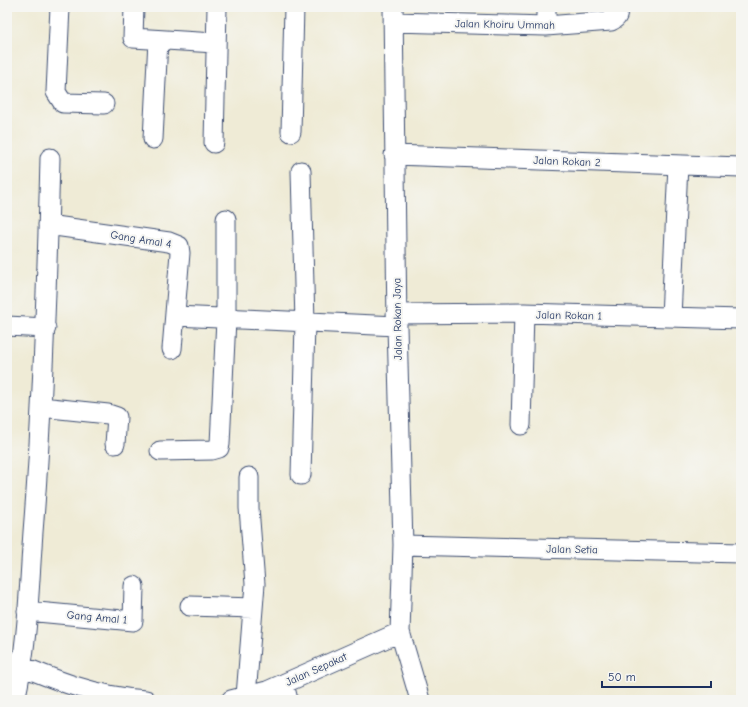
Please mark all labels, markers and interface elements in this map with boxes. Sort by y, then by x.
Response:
street label: Jalan Khoiru Ummah [455,17,555,32]
street label: Jalan Rokan 2 [533,154,601,169]
street label: Gang Amal 4 [109,228,172,251]
street label: Jalan Rokan Jaya [390,278,405,360]
street label: Jalan Rokan 1 [536,308,602,323]
street label: Jalan Setia [546,543,598,556]
street label: Gang Amal 1 [66,608,128,627]
street label: Jalan Sepakat [284,650,350,689]
scale bar [602,663,711,689]
text: 50 m [608,670,636,684]

